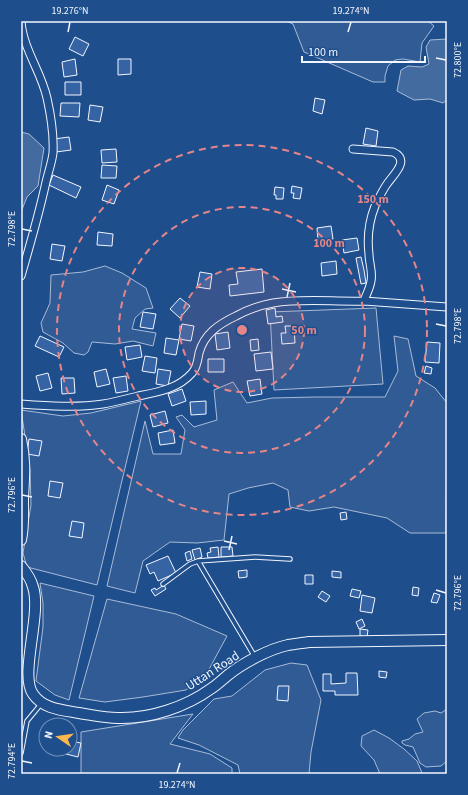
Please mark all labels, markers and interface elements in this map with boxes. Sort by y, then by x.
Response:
text: 19.276°N [51,4,89,18]
text: 19.274°N [332,4,370,18]
scale bar [302,38,425,64]
text: 72.800°E [451,42,465,78]
text: 100 m [308,44,338,61]
text: 150 m [357,191,389,208]
text: 72.798°E [5,211,19,247]
text: 100 m [313,235,345,252]
text: 72.798°E [451,308,465,344]
text: 50 m [291,322,317,339]
centre of rings [235,323,249,337]
text: 72.796°E [5,477,19,513]
text: 72.796°E [451,575,465,611]
street label: Uttan Road [182,647,243,695]
north arrow [38,717,78,757]
text: N [41,730,57,740]
text: 72.794°E [5,743,19,779]
text: 19.274°N [158,778,196,792]

